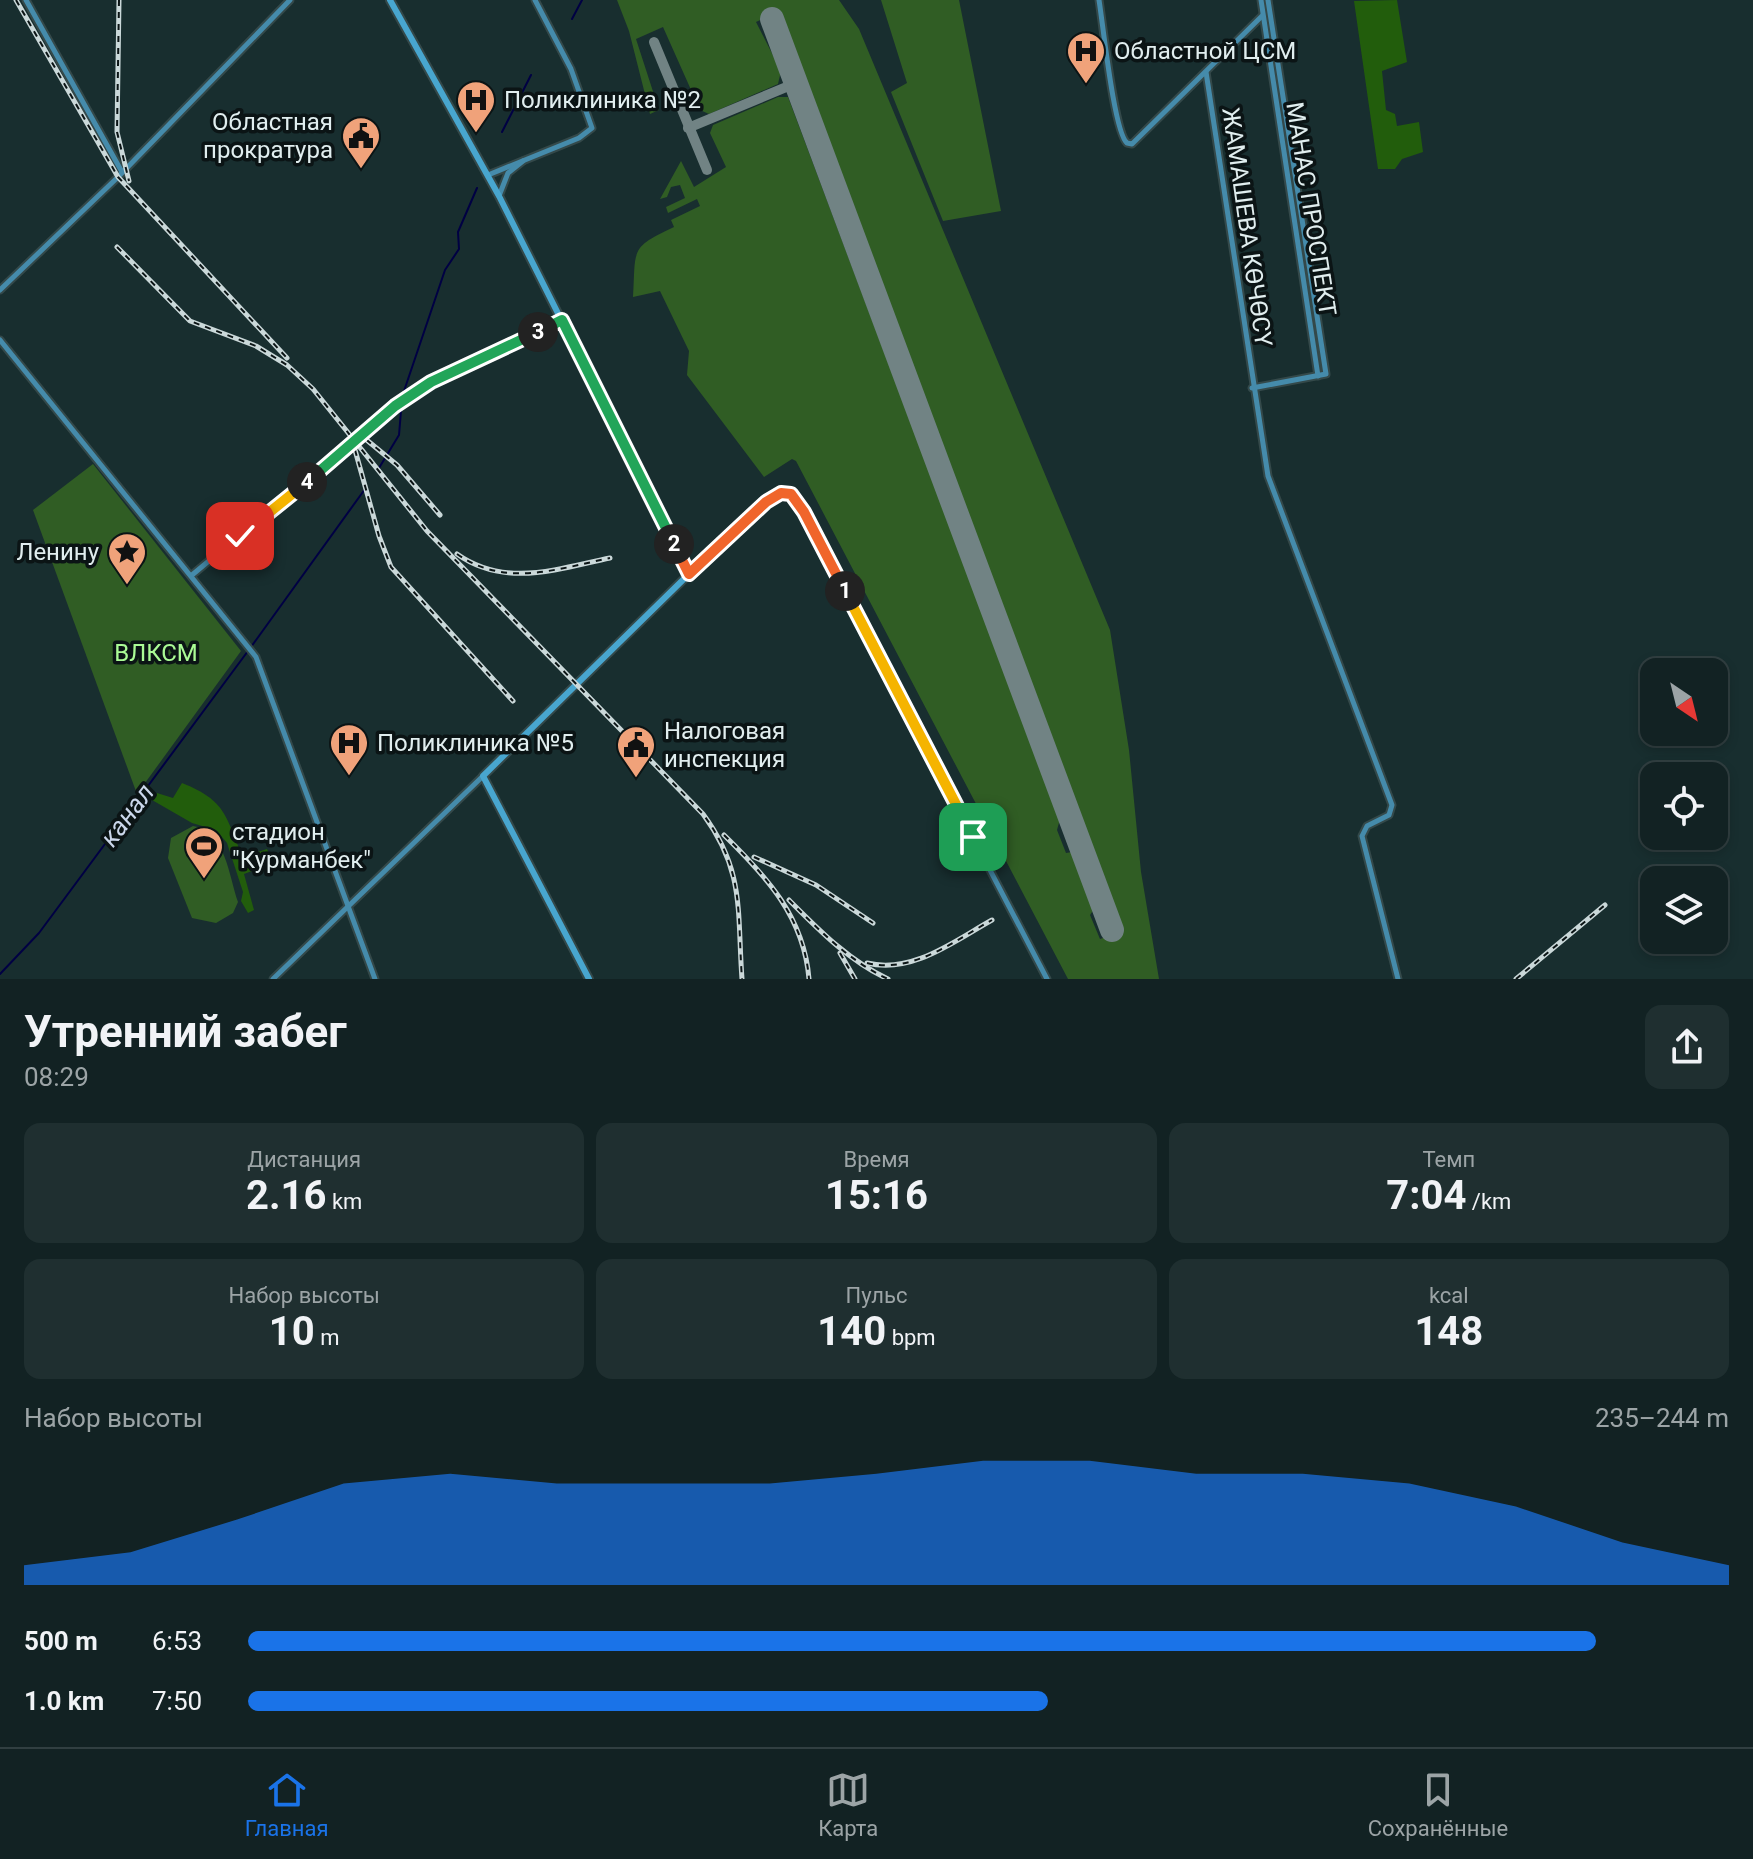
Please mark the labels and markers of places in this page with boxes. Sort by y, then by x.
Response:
hospital icon: Областной ЦСМ [1065,30,1107,85]
place label: Областной ЦСМ [1114,37,1296,65]
hospital icon: Поликлиника №2 [455,79,497,134]
place label: Поликлиника №2 [504,86,701,114]
place label: Областная прократура [203,108,333,164]
public building icon: Областная прократура [340,115,382,170]
pin: 3 [518,312,558,352]
pin: 4 [287,462,327,502]
pin [206,502,274,570]
pin: 2 [654,524,694,564]
place icon: Ленину [106,531,148,586]
place label: Ленину [16,538,100,566]
pin: 1 [825,571,865,611]
place label: Налоговая инспекция [664,717,785,773]
hospital icon: Поликлиника №5 [328,722,370,777]
public building icon: Налоговая инспекция [615,724,657,779]
place label: Поликлиника №5 [377,729,574,757]
pin [939,803,1007,871]
place label: стадион "Курманбек" [232,818,371,874]
sports icon: стадион "Курманбек" [183,825,225,880]

